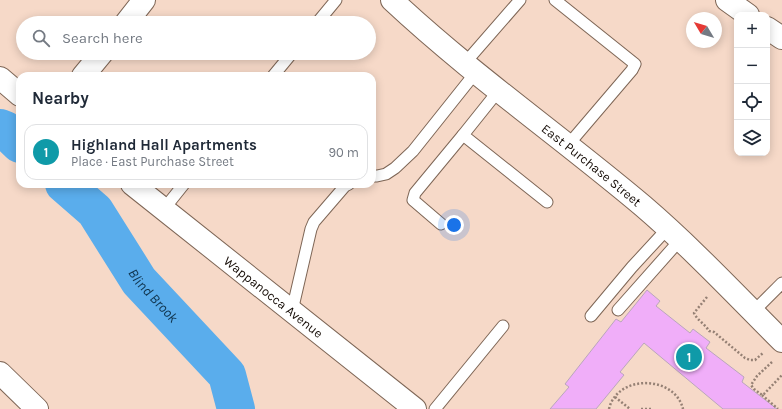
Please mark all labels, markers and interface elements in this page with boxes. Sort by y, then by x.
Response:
north arrow [686,12,722,48]
map controls [734,12,770,156]
button: + [734,12,770,48]
search box [16,16,376,60]
icon: search [30,27,52,49]
text: Search here [62,29,143,47]
button: − [734,48,770,84]
button: locate [734,84,770,120]
text: Nearby [32,88,89,108]
street label: East Purchase Street [539,120,645,209]
button: layers [734,120,770,156]
text: Highland Hall Apartments [71,136,257,154]
text: 1 [44,145,48,160]
text: 90 m [328,145,359,160]
text: Place · East Purchase Street [71,154,234,169]
your location [444,215,464,235]
street label: Wappanocca Avenue [221,253,326,341]
water label: Blind Brook [125,265,182,327]
pin: 1 [676,342,702,372]

